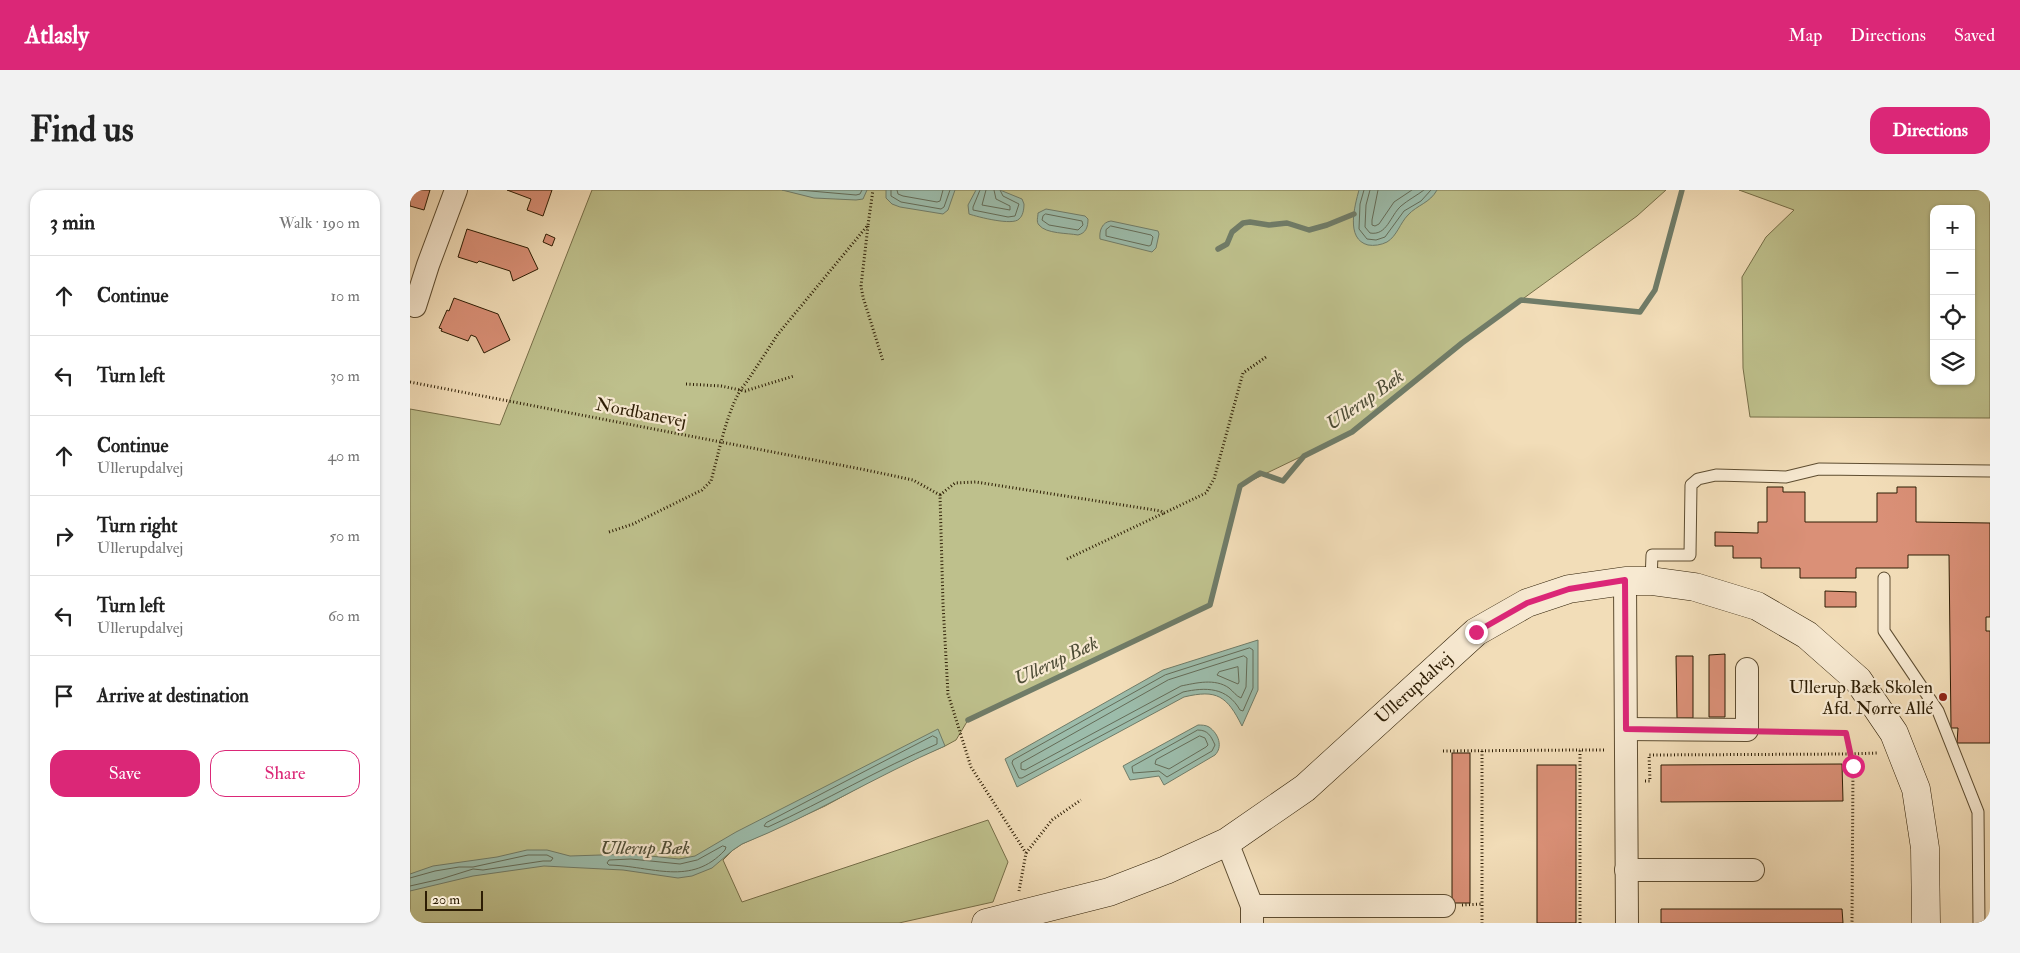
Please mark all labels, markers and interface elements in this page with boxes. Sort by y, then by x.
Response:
text: Atlasly [25,20,89,51]
text: Map [1789,24,1822,47]
text: Directions [1850,24,1926,47]
text: Saved [1954,24,1995,47]
button: Directions [1870,107,1990,154]
text: Find us [30,108,134,152]
map controls [1930,205,1975,385]
button: + [1930,205,1975,250]
text: 3 min [50,209,95,236]
text: Walk · 190 m [279,213,360,233]
button: − [1930,250,1975,295]
icon: ahead [50,282,78,310]
text: Continue [97,284,168,308]
text: 10 m [330,286,360,306]
button: locate [1930,295,1975,340]
button: layers [1930,340,1975,385]
icon: left [50,362,78,390]
text: Turn left [97,364,165,388]
water label: Ullerup Bæk [1321,364,1409,436]
text: 30 m [330,366,360,386]
street label: Nordbanevej [594,393,688,433]
text: Continue [97,434,168,458]
icon: ahead [50,442,78,470]
text: 40 m [327,446,360,466]
text: Ullerupdalvej [97,458,183,478]
text: Turn right [97,514,177,538]
icon: right [50,522,78,550]
text: 50 m [329,526,360,546]
text: Ullerupdalvej [97,538,183,558]
text: Turn left [97,594,165,618]
icon: left [50,602,78,630]
text: 60 m [328,606,360,626]
text: Ullerupdalvej [97,618,183,638]
route end [1465,621,1488,644]
water label: Ullerup Bæk [1010,631,1102,691]
street label: Ullerupdalvej [1370,647,1458,729]
place label: Ullerup Bæk Skolen Afd. Nørre Allé [1789,676,1933,720]
icon: arrive [50,682,78,710]
text: Arrive at destination [97,684,249,708]
marker: Ullerup Bæk Skolen Afd. Nørre Allé [1937,691,1949,703]
button: Save [50,750,200,797]
button: Share [210,750,360,797]
route start [1842,755,1865,778]
water label: Ullerup Bæk [600,836,690,860]
scale bar [425,888,482,911]
text: 20 m [432,891,460,908]

